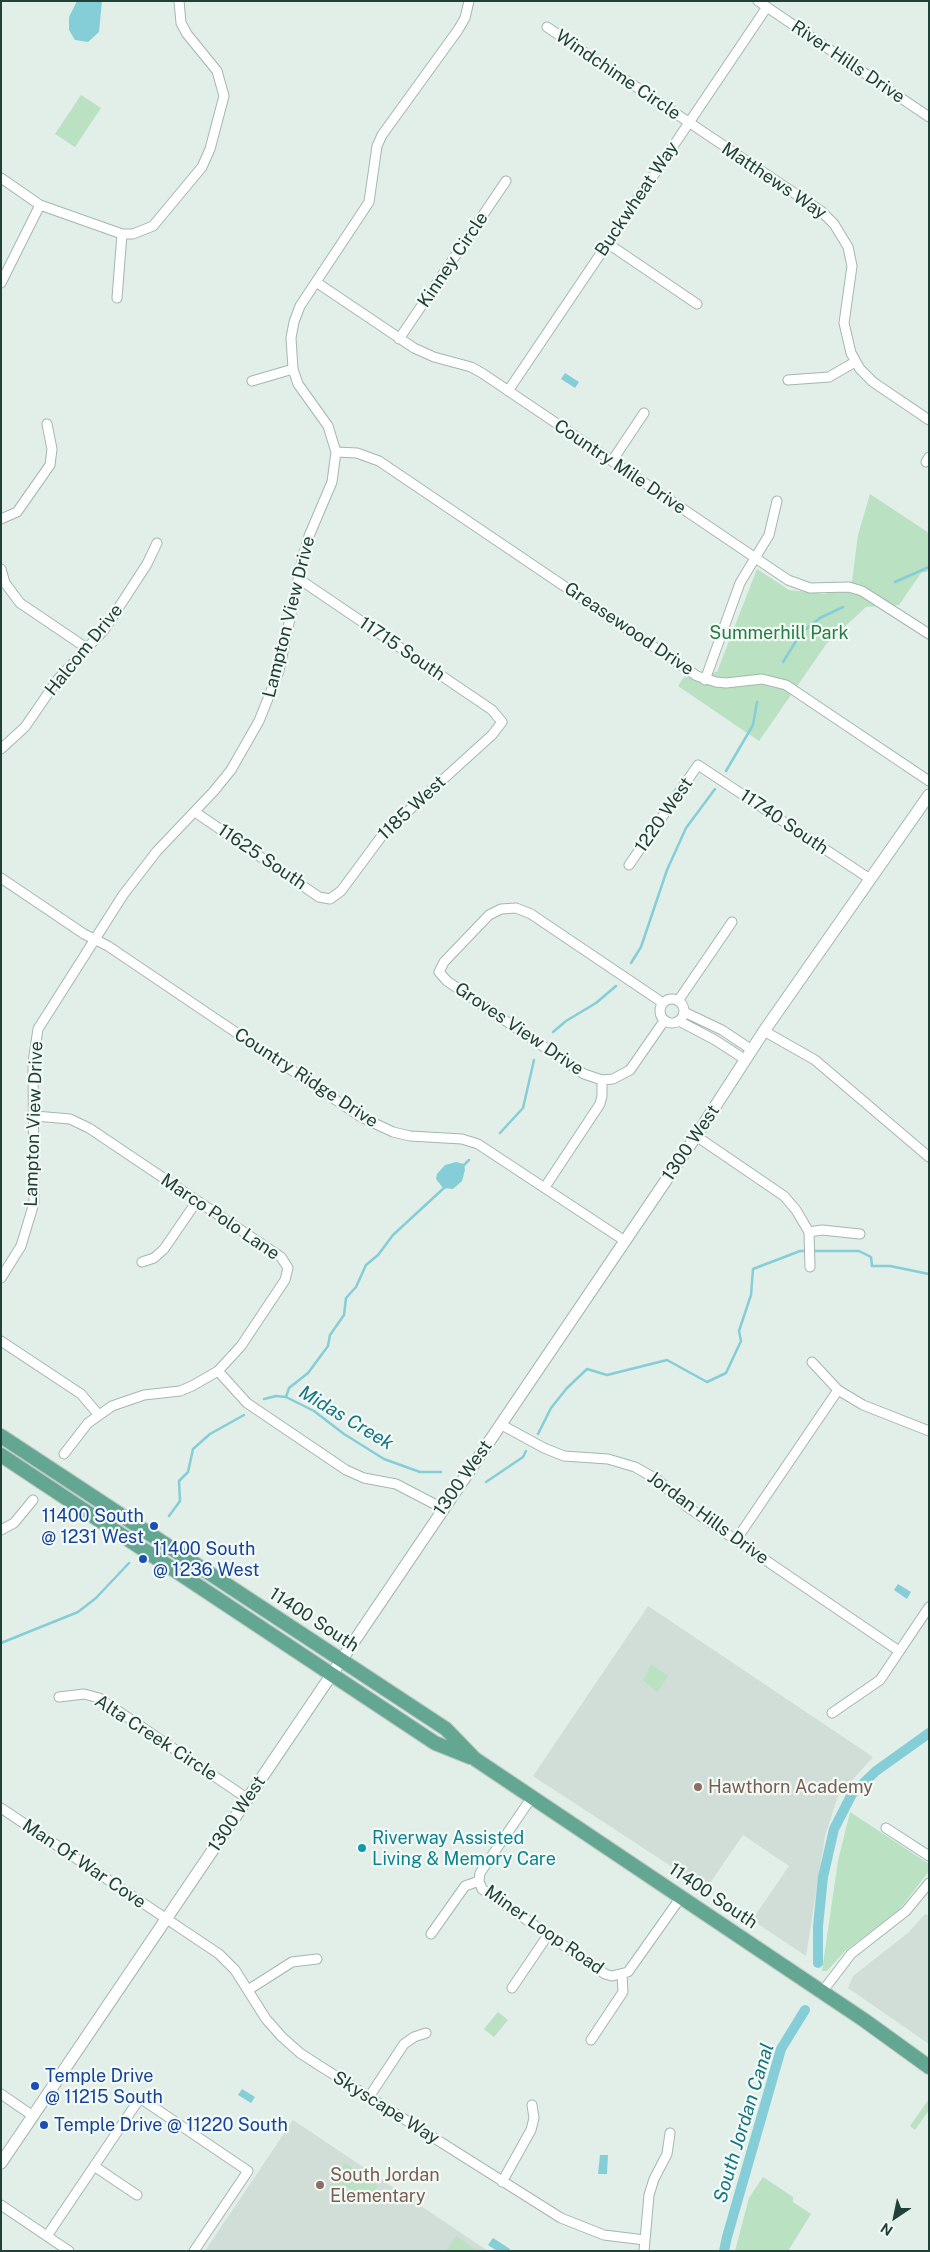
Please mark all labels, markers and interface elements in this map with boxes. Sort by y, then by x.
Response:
street label: River Hills Drive [787,16,909,108]
street label: Windchime Circle [551,25,685,125]
street label: Buckwheat Way [591,138,683,260]
street label: Matthews Way [717,138,831,224]
street label: Kinney Circle [413,208,493,312]
street label: Country Mile Drive [550,415,690,519]
street label: Lampton View Drive [258,534,320,700]
street label: Greasewood Drive [560,578,698,680]
street label: Halcom Drive [40,600,128,700]
street label: 11715 South [355,612,449,686]
park label: Summerhill Park [709,622,849,644]
street label: 1185 West [374,771,450,845]
street label: 1220 West [630,773,698,857]
street label: 11740 South [736,785,832,859]
street label: 11625 South [213,819,311,895]
street label: Groves View Drive [450,978,588,1080]
street label: Country Ridge Drive [230,1023,382,1133]
street label: Lampton View Drive [20,1041,48,1207]
street label: 1300 West [658,1101,724,1185]
street label: Marco Polo Lane [156,1169,284,1265]
water label: Midas Creek [295,1381,397,1455]
street label: 1300 West [429,1436,497,1520]
street label: Jordan Hills Drive [643,1467,773,1569]
place label: 11400 South @ 1231 West [41,1505,144,1548]
marker: 11400 South @ 1231 West [148,1520,160,1532]
place label: 11400 South @ 1236 West [153,1538,260,1580]
marker: 11400 South @ 1236 West [137,1553,149,1565]
street label: 11400 South [265,1583,363,1657]
street label: Alta Creek Circle [91,1690,221,1786]
street label: 1300 West [204,1772,270,1856]
place label: Hawthorn Academy [708,1776,873,1798]
marker: Hawthorn Academy [692,1781,704,1793]
street label: Man Of War Cove [18,1815,150,1913]
place label: Riverway Assisted Living & Memory Care [372,1827,556,1870]
marker: Riverway Assisted Living & Memory Care [356,1842,368,1854]
street label: 11400 South [665,1858,761,1934]
street label: Miner Loop Road [480,1881,608,1979]
water label: South Jordan Canal [709,2040,779,2206]
place label: Temple Drive @ 11215 South [45,2065,163,2108]
street label: Skyscape Way [329,2067,443,2149]
marker: Temple Drive @ 11215 South [29,2080,41,2092]
place label: Temple Drive @ 11220 South [54,2114,288,2136]
marker: Temple Drive @ 11220 South [38,2119,50,2131]
place label: South Jordan Elementary [330,2164,440,2206]
marker: South Jordan Elementary [314,2179,326,2191]
north arrow [870,2192,920,2242]
text: N [878,2220,896,2239]

